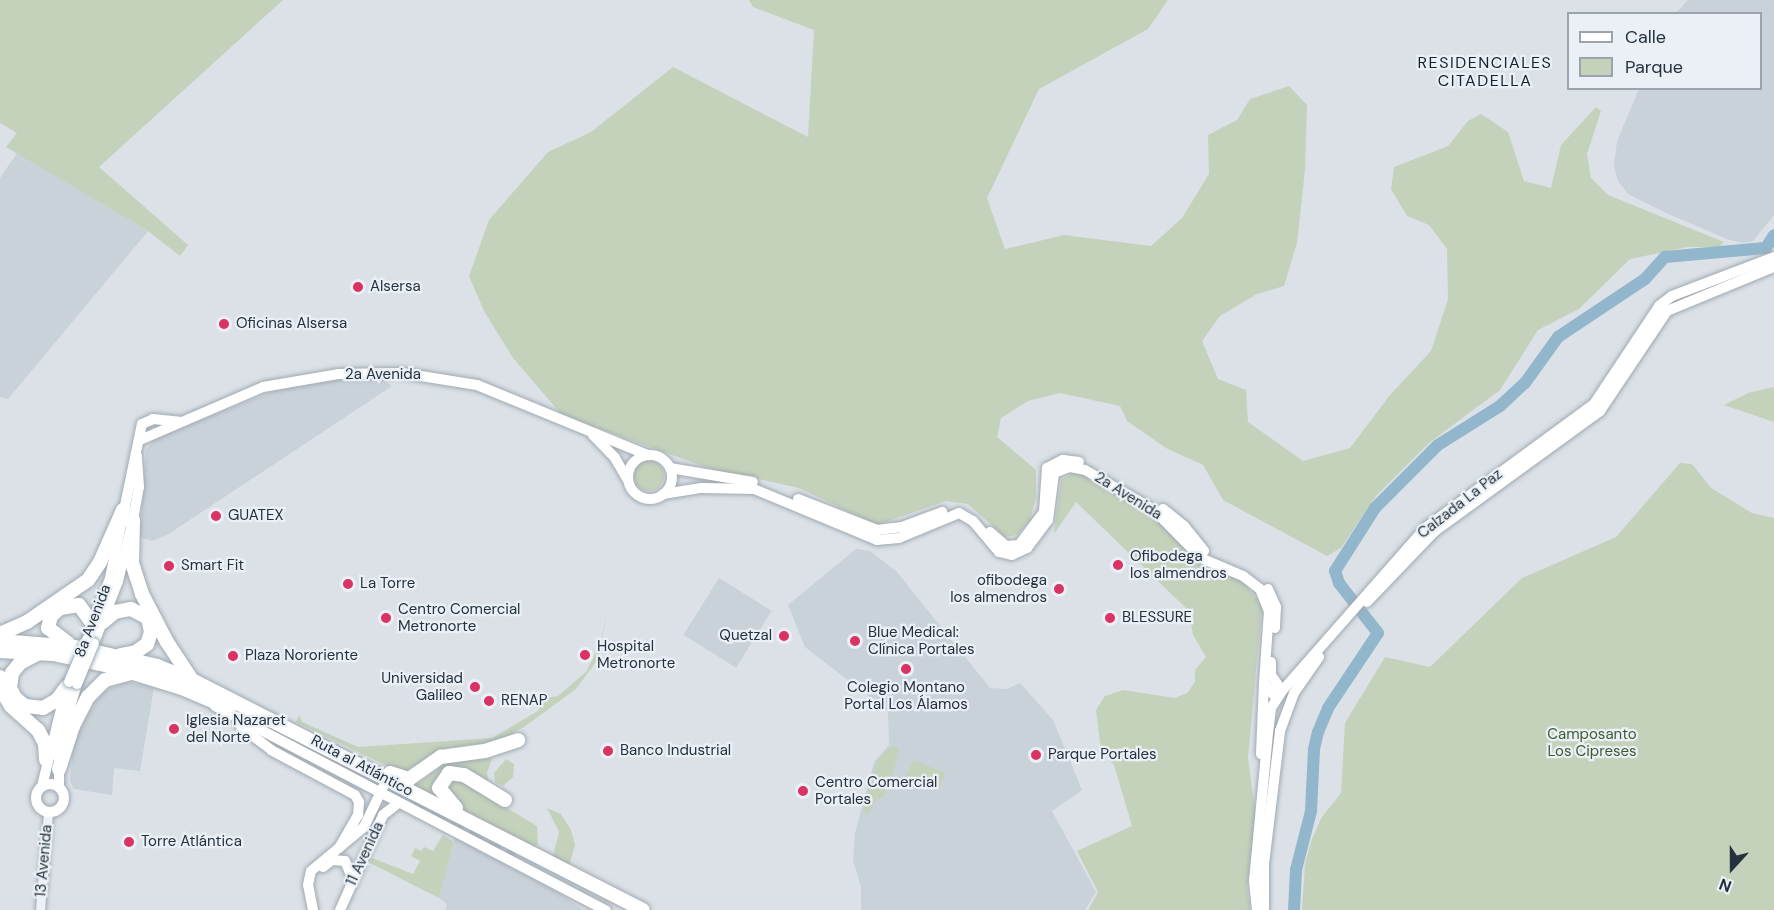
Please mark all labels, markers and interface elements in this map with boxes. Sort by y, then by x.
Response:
legend [1567,12,1762,90]
text: Calle [1625,25,1666,49]
district label: RESIDENCIALES CITADELLA [1418,53,1552,91]
text: Parque [1625,55,1683,79]
place label: Alsersa [370,278,421,296]
marker: Alsersa [351,280,365,294]
place label: Oficinas Alsersa [236,315,347,333]
marker: Oficinas Alsersa [217,317,231,331]
street label: 2a Avenida [345,366,421,384]
street label: Calzada La Paz [1414,465,1506,543]
street label: 2a Avenida [1091,468,1165,524]
place label: GUATEX [228,507,283,525]
marker: GUATEX [209,509,223,523]
place label: Ofibodega los almendros [1130,547,1227,582]
place label: Smart Fit [181,557,244,575]
marker: Ofibodega los almendros [1111,558,1125,572]
marker: Smart Fit [162,559,176,573]
place label: ofibodega los almendros [950,571,1047,606]
place label: La Torre [360,575,415,593]
marker: La Torre [341,577,355,591]
street label: 8a Avenida [71,582,115,660]
marker: ofibodega los almendros [1052,582,1066,596]
place label: Centro Comercial Metronorte [398,600,520,635]
place label: BLESSURE [1122,609,1192,627]
marker: Centro Comercial Metronorte [379,611,393,625]
marker: BLESSURE [1103,611,1117,625]
place label: Blue Medical: Clínica Portales [868,623,975,658]
place label: Quetzal [719,627,772,645]
marker: Quetzal [777,629,791,643]
marker: Blue Medical: Clínica Portales [846,632,864,650]
place label: Hospital Metronorte [597,637,675,672]
place label: Plaza Nororiente [245,647,358,665]
marker: Hospital Metronorte [578,648,592,662]
marker: Plaza Nororiente [226,649,240,663]
marker: Colegio Montano Portal Los Álamos [899,662,913,676]
place label: Universidad Galileo [381,669,463,704]
place label: Colegio Montano Portal Los Álamos [844,678,968,713]
marker: Universidad Galileo [468,680,482,694]
place label: RENAP [501,692,547,710]
marker: RENAP [482,694,496,708]
place label: Iglesia Nazaret del Norte [186,711,286,746]
marker: Iglesia Nazaret del Norte [167,722,181,736]
park label: Camposanto Los Cipreses [1547,725,1637,760]
street label: Ruta al Atlántico [308,731,416,801]
place label: Banco Industrial [620,742,731,760]
marker: Banco Industrial [601,744,615,758]
place label: Parque Portales [1048,746,1156,764]
marker: Parque Portales [1029,748,1043,762]
place label: Centro Comercial Portales [815,773,937,808]
marker: Centro Comercial Portales [796,784,810,798]
street label: 11 Avenida [342,819,388,889]
street label: 13 Avenida [32,824,56,898]
place label: Torre Atlántica [141,833,242,851]
marker: Torre Atlántica [122,835,136,849]
north arrow [1702,838,1762,898]
text: N [1716,873,1735,897]

